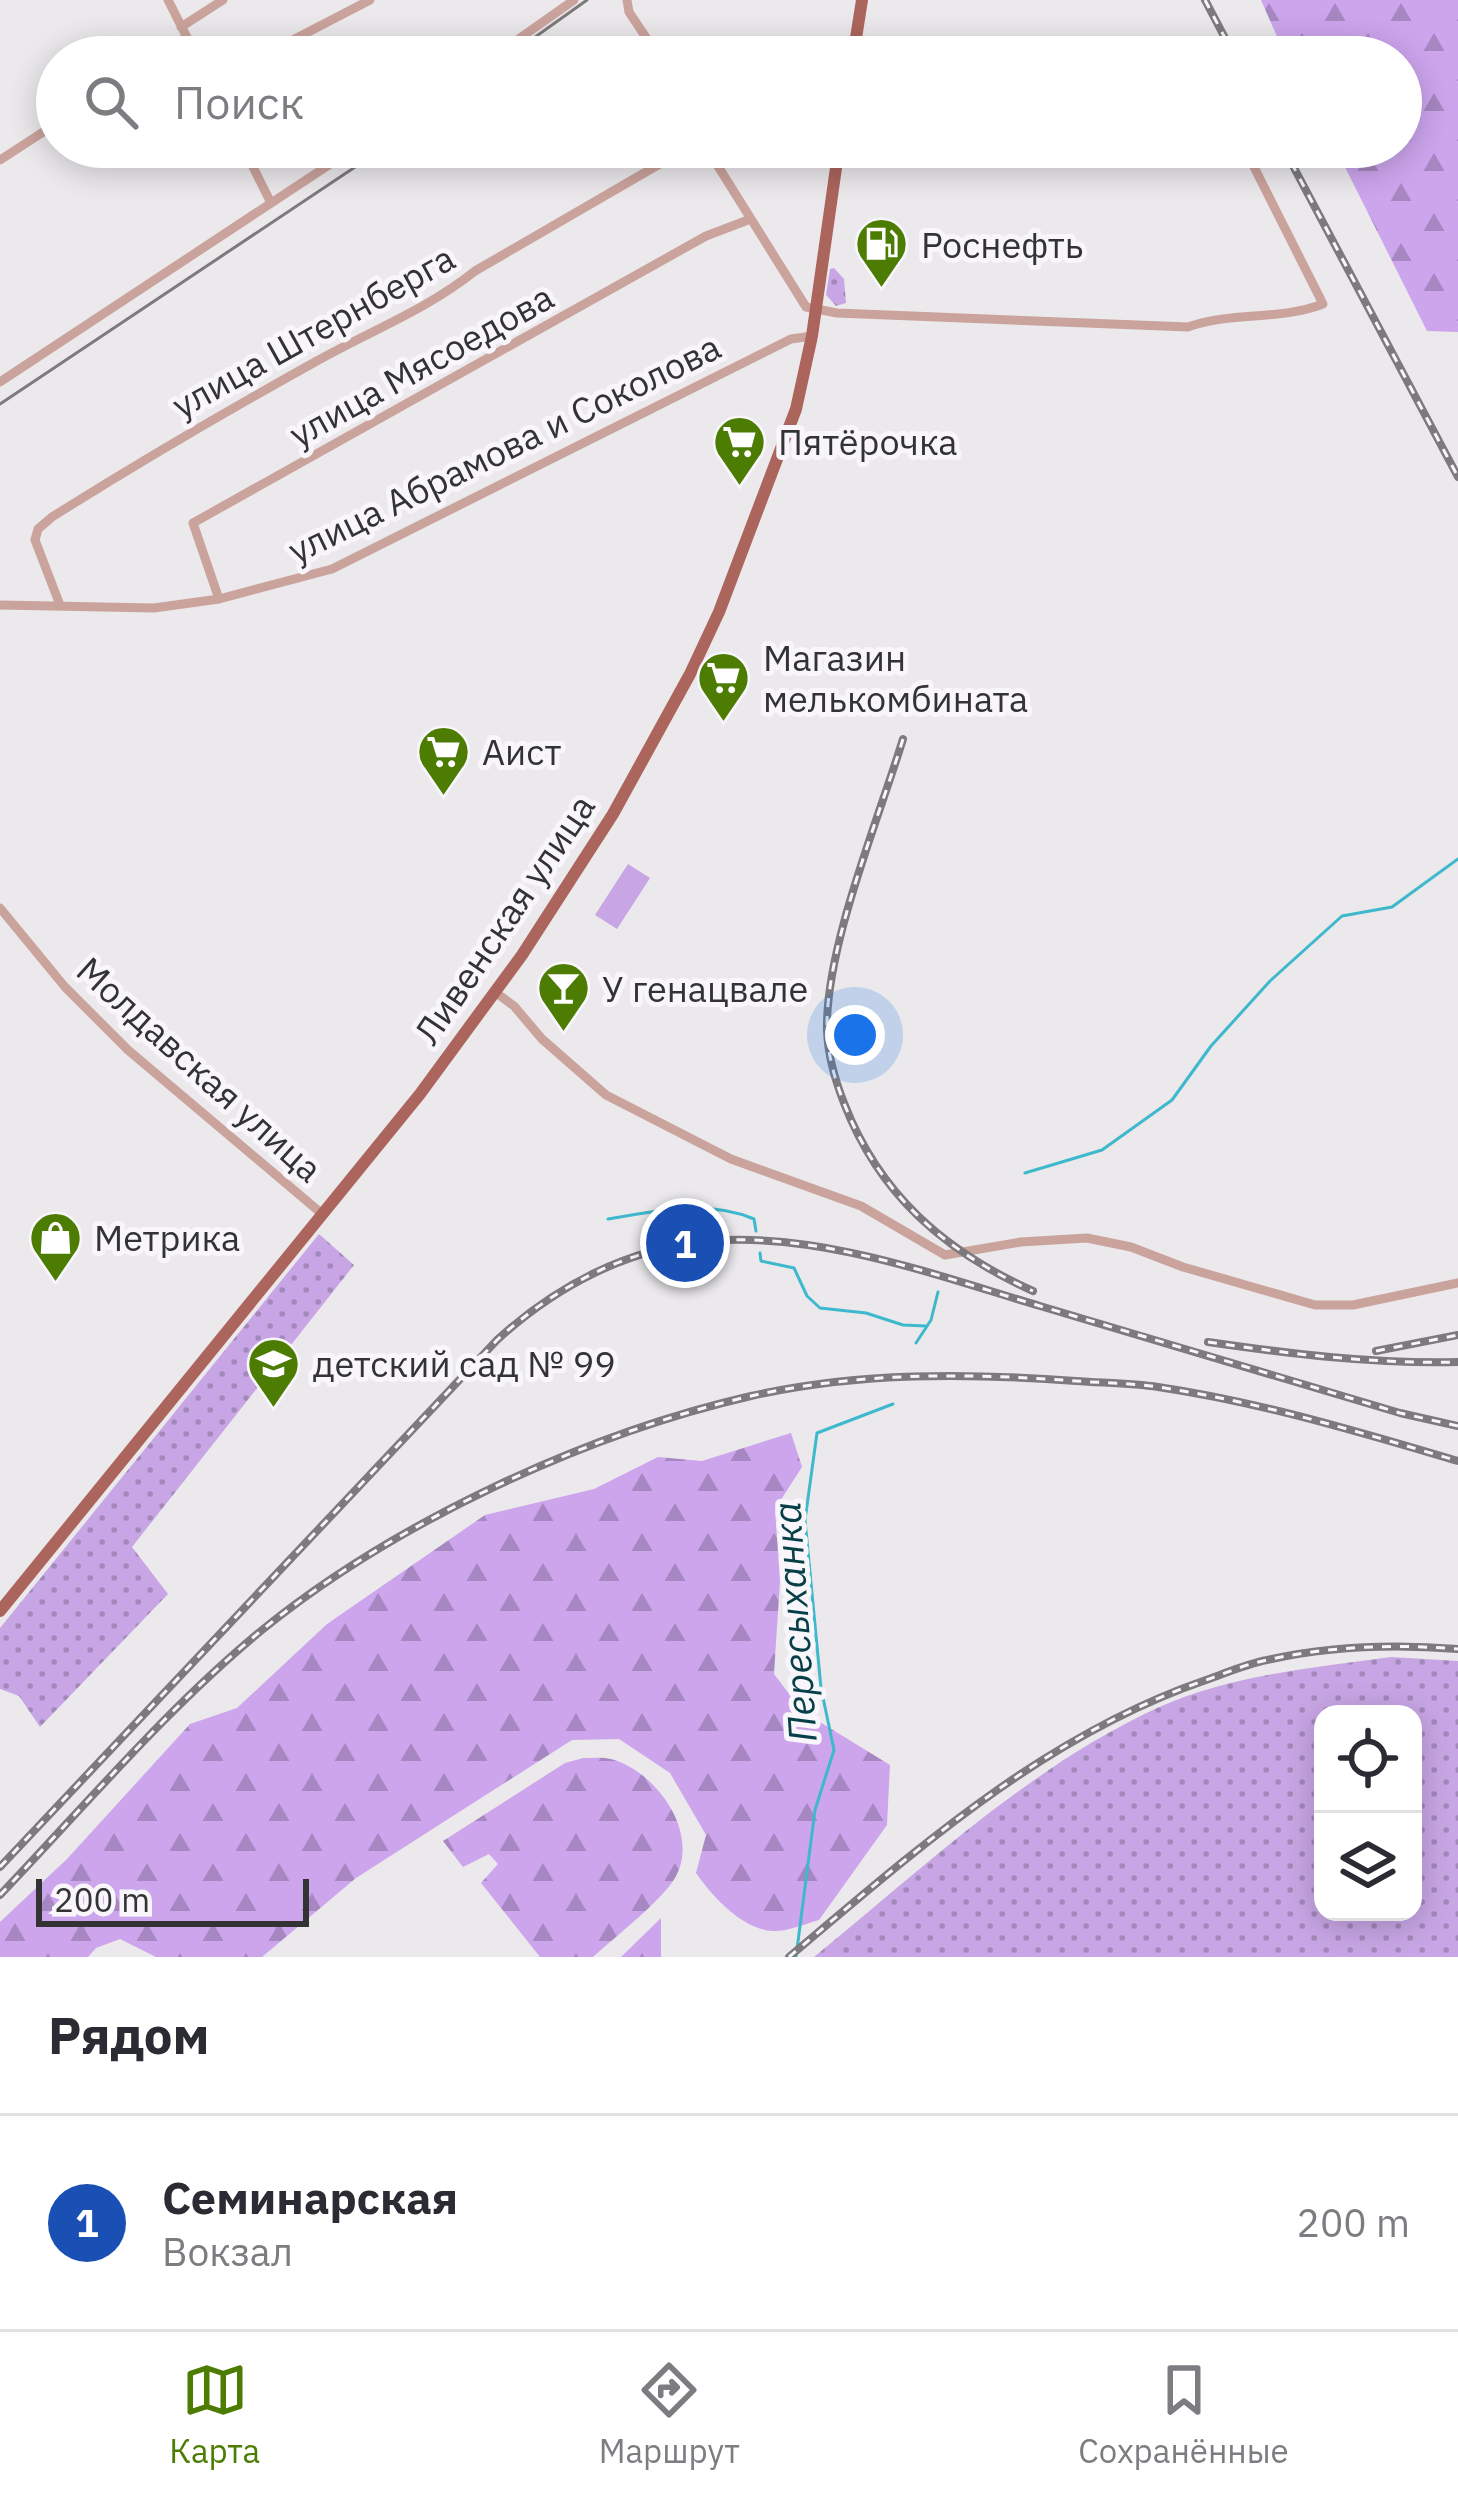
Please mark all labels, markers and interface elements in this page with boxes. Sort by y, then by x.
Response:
search box [36,36,1422,168]
icon: search [78,69,144,135]
text: Поиск [174,73,304,131]
fuel station icon: Роснефть [854,216,910,290]
place label: Роснефть [921,221,1084,268]
street label: улица Штернберга [163,234,463,428]
street label: улица Мясоедова [280,273,562,457]
street label: улица Абрамова и Соколова [280,323,728,573]
supermarket icon: Пятёрочка [711,413,767,487]
place label: Пятёрочка [778,418,958,465]
place label: Магазин мелькомбината [763,634,1028,722]
supermarket icon: Магазин мелькомбината [696,650,752,724]
supermarket icon: Аист [415,723,471,797]
place label: Аист [482,728,562,775]
street label: Ливенская улица [403,785,605,1053]
street label: Молдавская улица [67,946,333,1192]
bar icon: У генацвале [535,960,591,1034]
place label: У генацвале [602,965,808,1012]
your location [825,1005,885,1065]
pin: 1 [646,1198,724,1288]
shop icon: Метрика [27,1209,83,1283]
place label: Метрика [94,1214,240,1261]
school or university icon: детский сад № 99 [246,1335,302,1409]
place label: детский сад № 99 [313,1340,616,1387]
water label: Пересыханка [760,1500,828,1744]
map controls [1314,1705,1422,1921]
button: locate [1314,1705,1422,1813]
button: layers [1314,1813,1422,1921]
scale bar [36,1873,309,1926]
text: 200 m [54,1878,150,1921]
text: Рядом [48,2002,210,2068]
text: Семинарская [162,2168,458,2226]
text: 1 [75,2197,99,2248]
text: 200 m [1297,2197,1410,2248]
text: Вокзал [162,2226,293,2277]
tab: Карта [169,2357,260,2472]
tab: Маршрут [599,2357,740,2472]
tab: Сохранённые [1078,2357,1289,2472]

